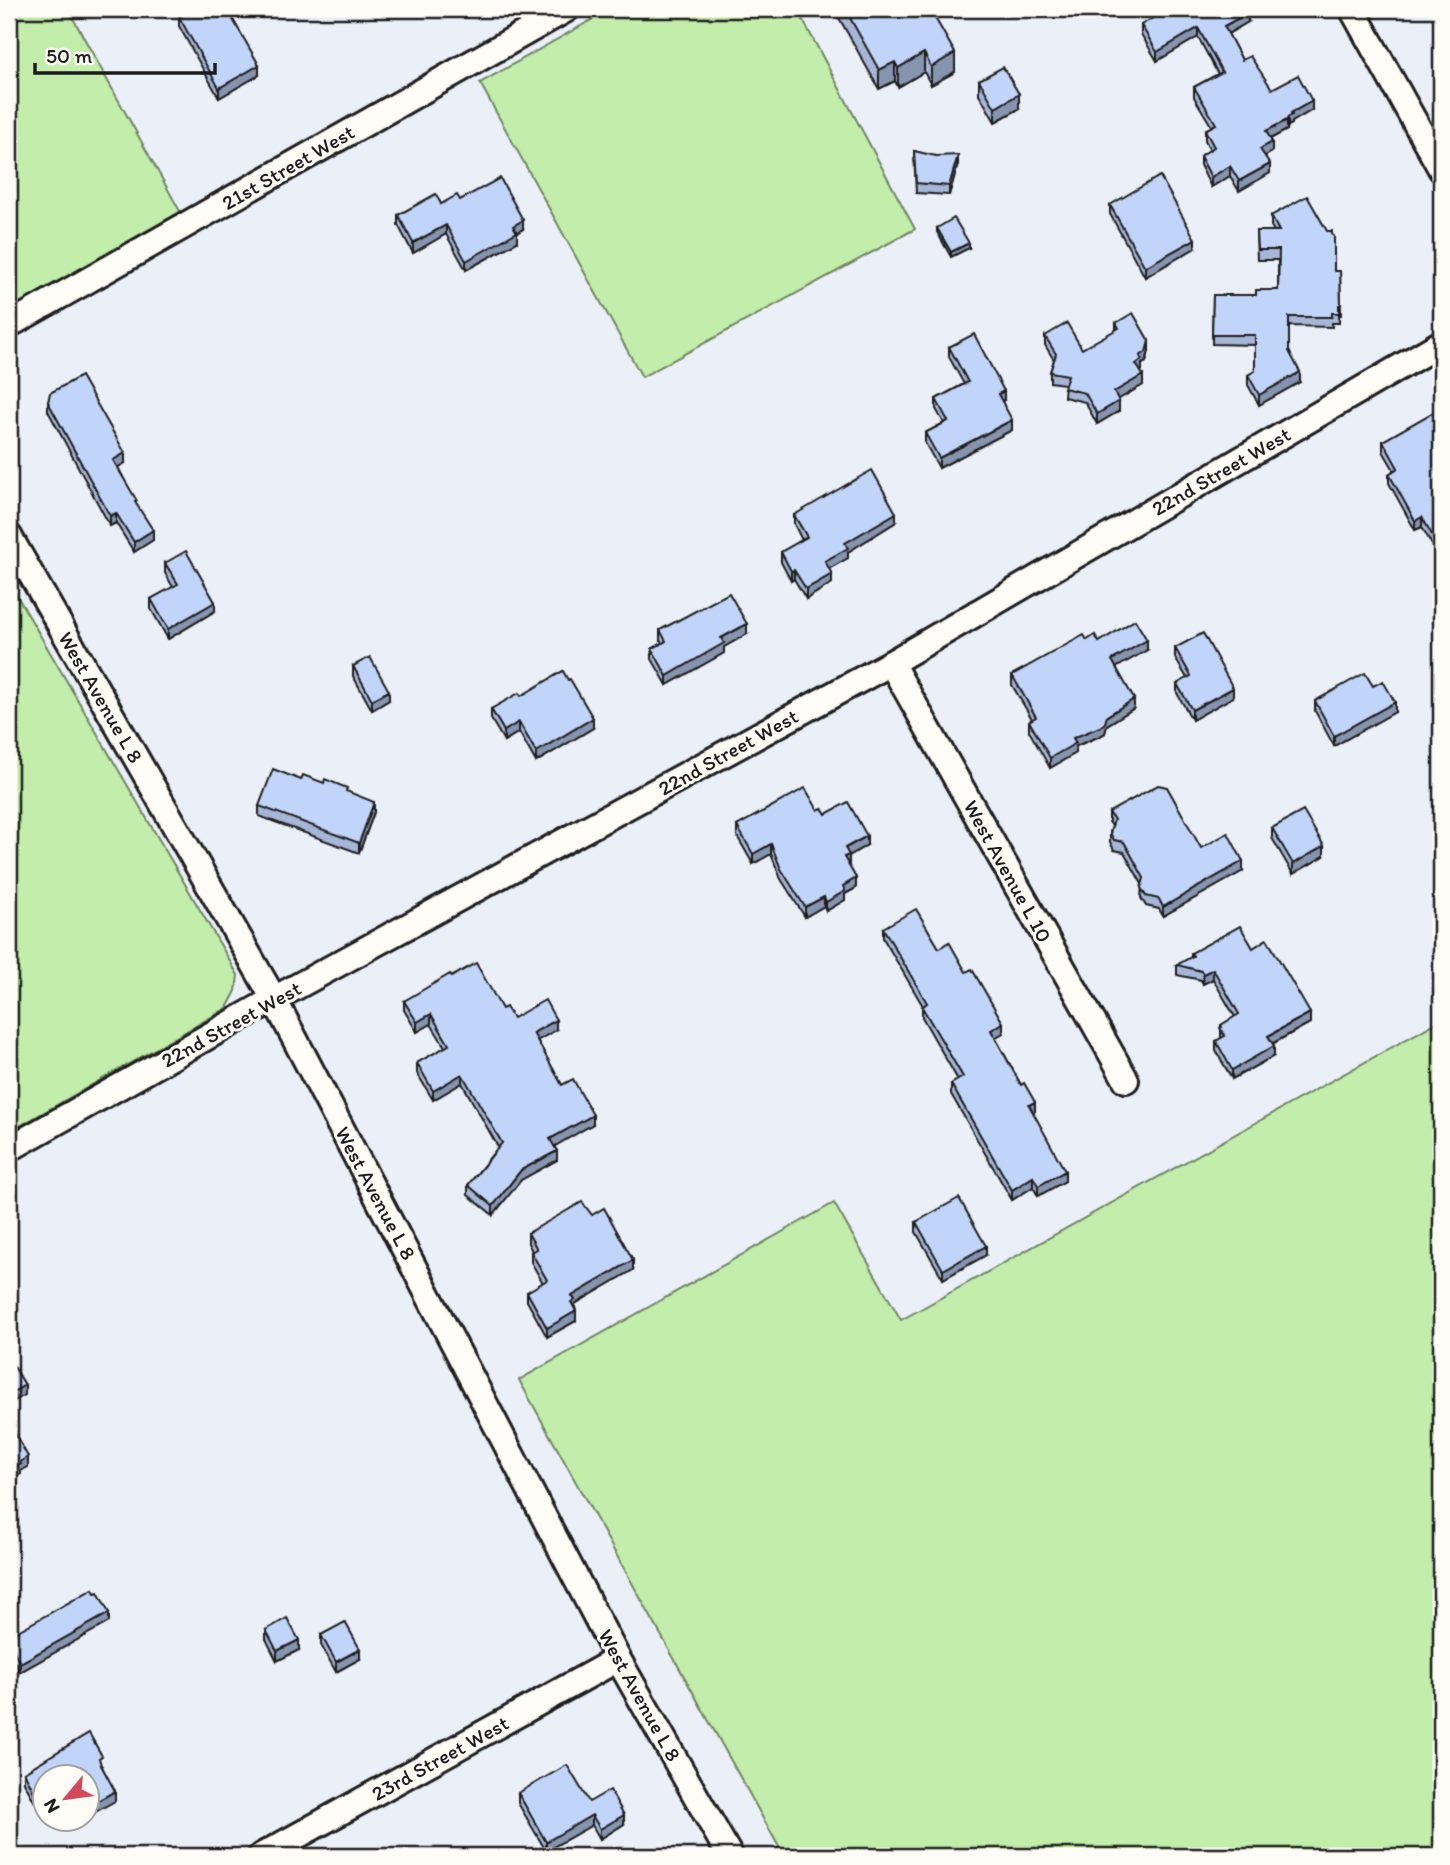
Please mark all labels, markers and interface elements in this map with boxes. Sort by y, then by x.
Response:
scale bar [35,32,215,76]
text: 50 m [46,43,93,68]
street label: 21st Street West [217,119,359,215]
street label: 22nd Street West [1147,421,1295,521]
street label: West Avenue L 8 [53,627,149,767]
street label: 22nd Street West [654,703,802,801]
street label: West Avenue L 10 [959,796,1057,946]
street label: 22nd Street West [157,975,305,1073]
street label: West Avenue L 8 [330,1122,422,1264]
street label: West Avenue L 8 [593,1624,687,1766]
street label: 23rd Street West [367,1710,513,1806]
north arrow [32,1764,102,1834]
text: N [38,1795,65,1817]

